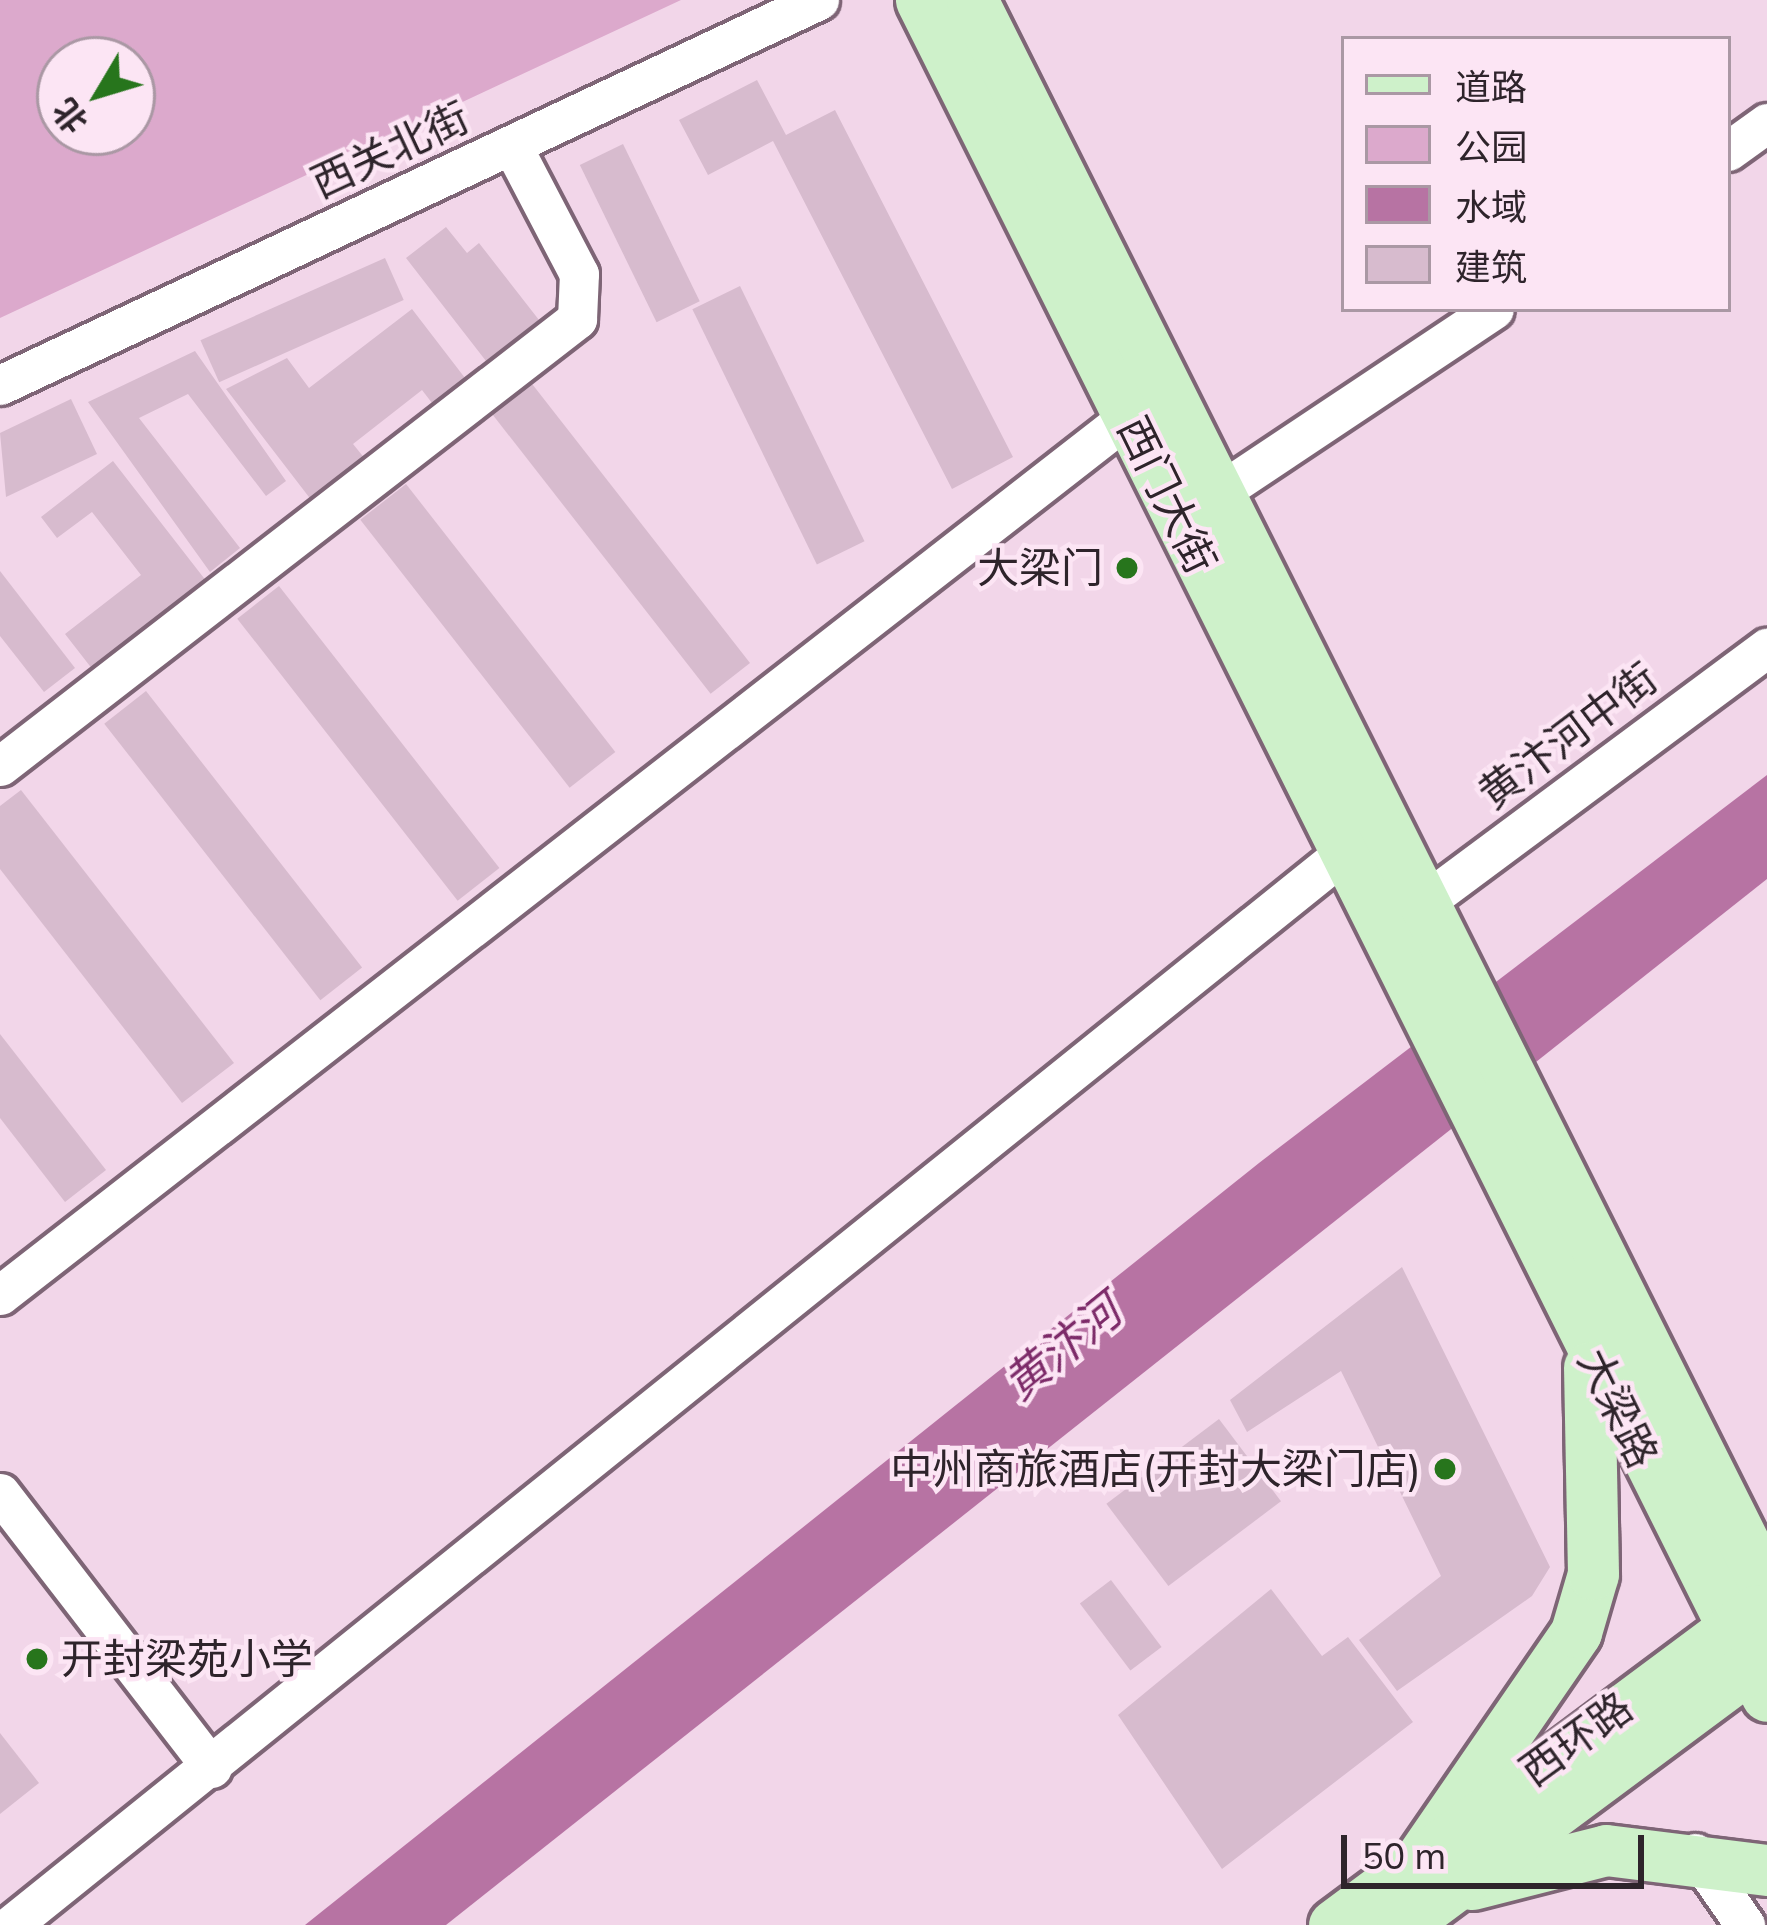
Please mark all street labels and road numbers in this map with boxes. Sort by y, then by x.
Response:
street label: 西关北街 [303,92,477,208]
street label: 西门大街 [1108,408,1226,582]
street label: 黄汴河中街 [1469,653,1667,819]
street label: 大梁路 [1568,1340,1668,1476]
street label: 西环路 [1510,1682,1642,1796]

